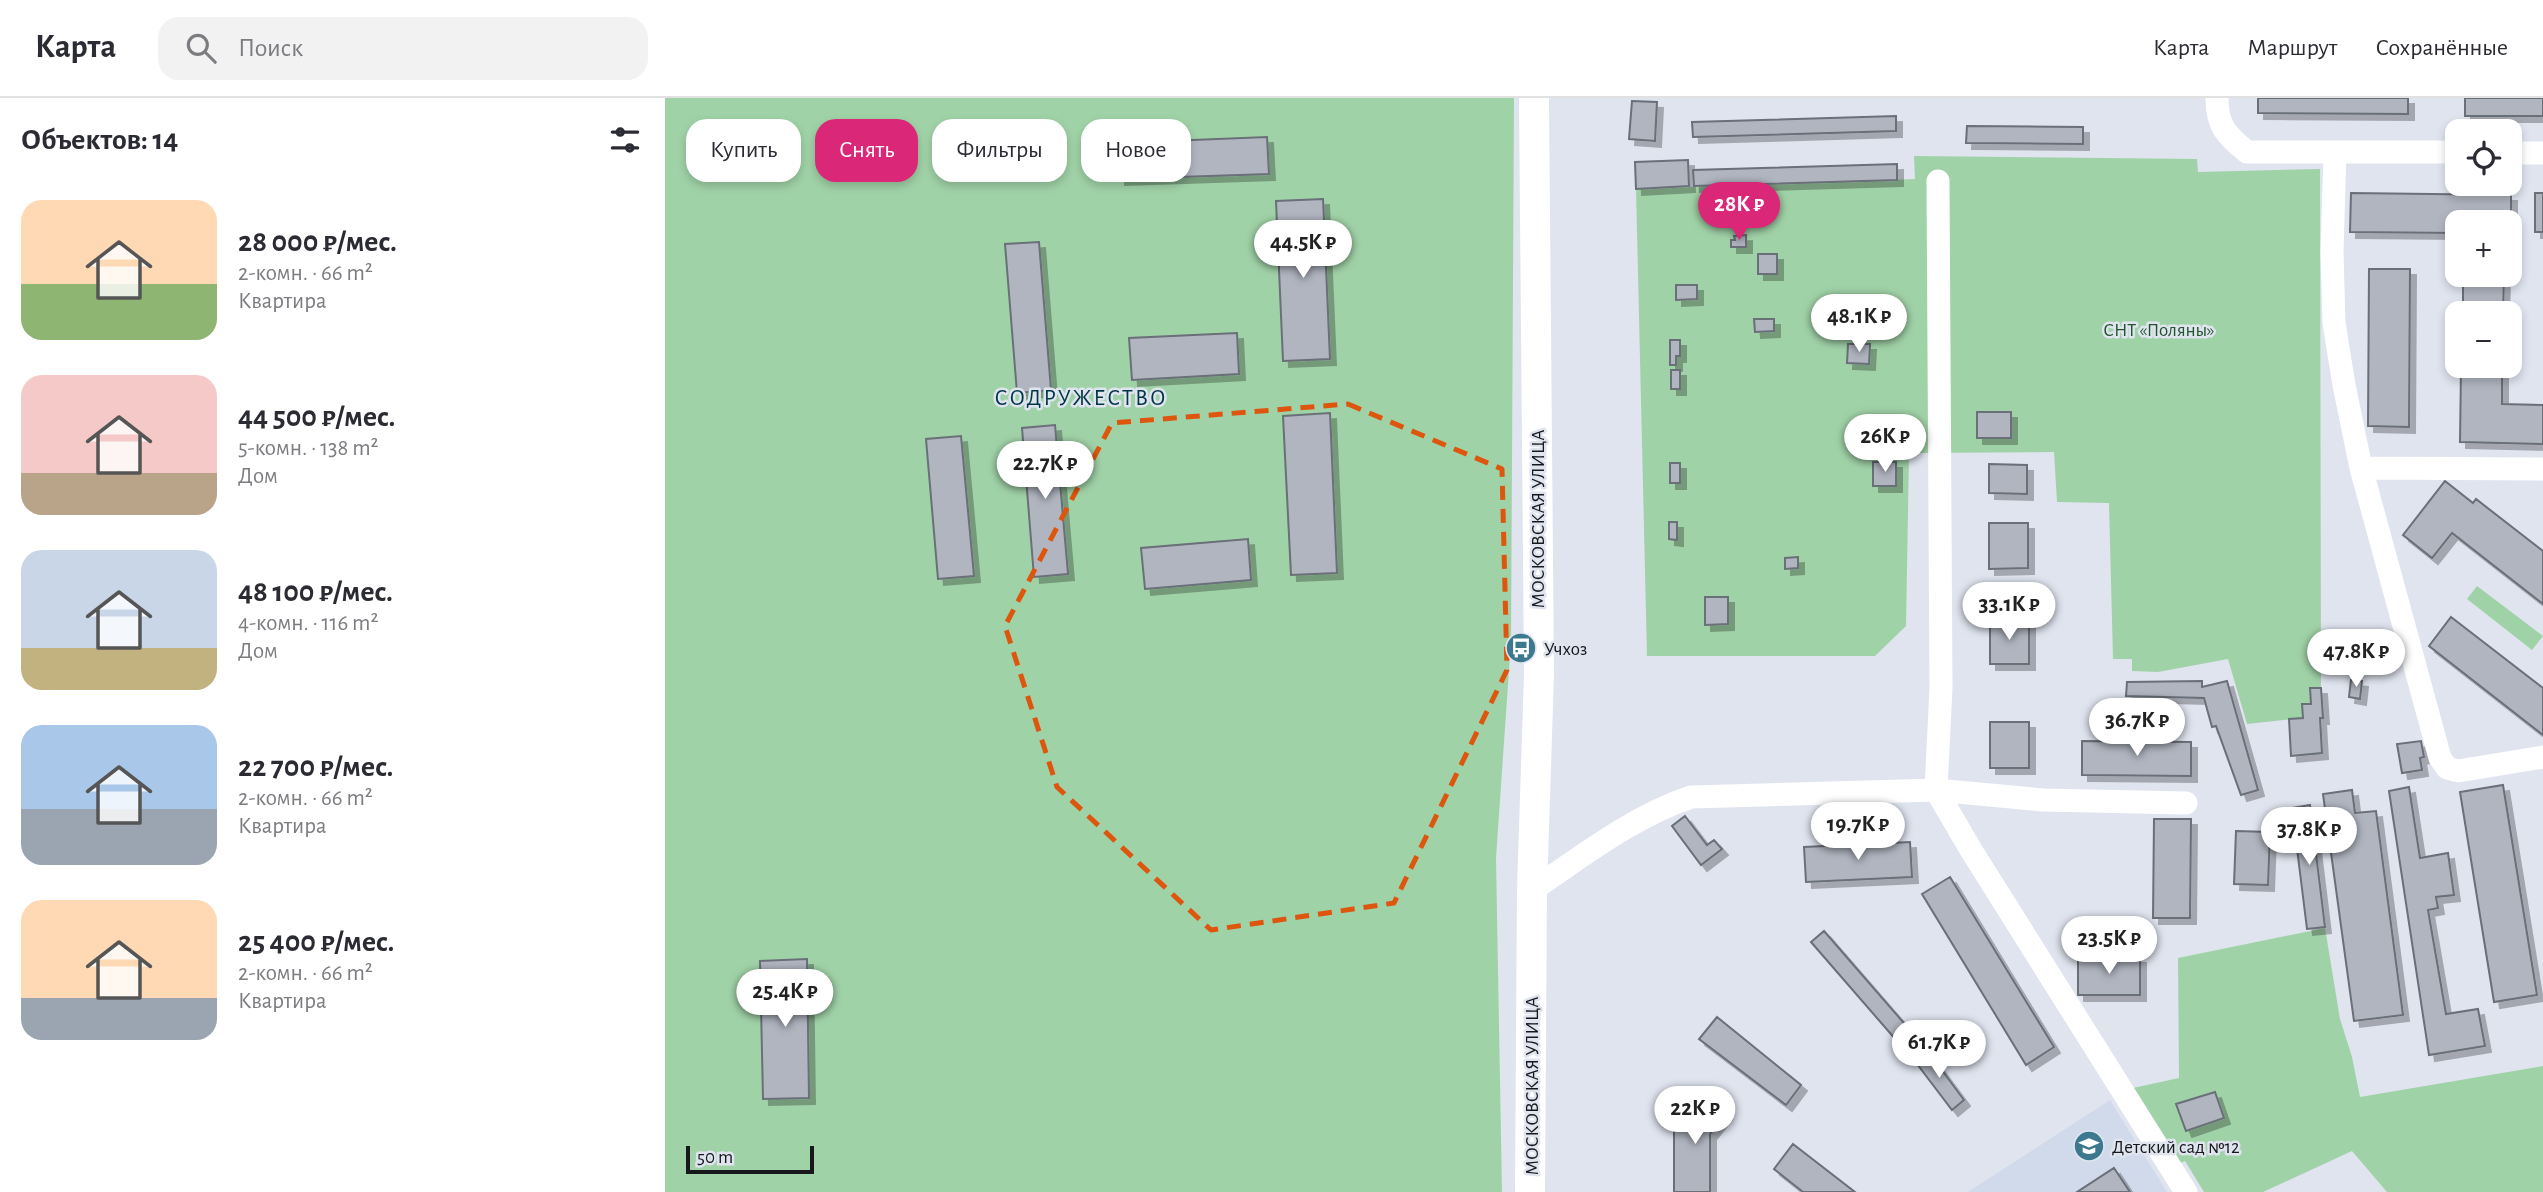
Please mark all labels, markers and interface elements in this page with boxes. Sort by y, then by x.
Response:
search box [158,17,648,80]
icon: search [182,29,220,67]
text: Карта [35,31,116,64]
text: Поиск [238,35,303,61]
text: Карта [2153,36,2209,60]
text: Маршрут [2247,36,2337,60]
text: Сохранённые [2375,36,2508,60]
chip: Купить [686,119,801,182]
chip: Снять [815,119,918,182]
chip: Фильтры [932,119,1067,182]
chip: Новое [1081,119,1191,182]
map controls [2445,119,2522,378]
button: locate [2445,119,2522,196]
icon: filters [606,121,644,159]
text: Объектов: 14 [21,125,178,155]
pin: 28K ₽ [1690,183,1788,242]
text: 28K ₽ [1714,193,1764,216]
button: + [2445,210,2522,287]
pin: 44.5K ₽ [1238,220,1368,280]
text: 28 000 ₽/мес. [238,227,397,257]
icon: home [77,228,161,312]
text: 44.5K ₽ [1270,231,1336,254]
text: 2-комн. · 66 m² [238,262,373,285]
text: Квартира [238,290,326,313]
pin: 48.1K ₽ [1794,294,1924,354]
button: − [2445,301,2522,378]
text: 48.1K ₽ [1827,305,1891,328]
park label: СНТ «Поляны» [2103,321,2215,340]
district label: СОДРУЖЕСТВО [995,387,1167,410]
text: 44 500 ₽/мес. [238,402,395,432]
icon: home [77,403,161,487]
pin: 26K ₽ [1836,414,1934,474]
text: 26K ₽ [1860,425,1910,448]
street label: МОСКОВСКАЯ УЛИЦА [1529,429,1548,609]
text: 5-комн. · 138 m² [238,437,379,460]
pin: 22.7K ₽ [980,442,1110,501]
text: 22.7K ₽ [1013,452,1077,475]
text: Дом [238,465,278,488]
text: 48 100 ₽/мес. [238,577,393,607]
icon: home [77,578,161,662]
pin: 33.1K ₽ [1944,582,2074,642]
text: 33.1K ₽ [1978,593,2040,616]
text: 4-комн. · 116 m² [238,612,378,635]
pin: 47.8K ₽ [2291,630,2421,689]
bus stop icon: Учхоз [1504,631,1538,665]
text: Дом [238,640,278,663]
place label: Учхоз [1544,640,1587,659]
text: 47.8K ₽ [2323,640,2389,663]
pin: 36.7K ₽ [2072,698,2202,758]
text: 36.7K ₽ [2105,709,2169,732]
text: 22 700 ₽/мес. [238,752,393,782]
icon: home [77,753,161,837]
text: 2-комн. · 66 m² [238,787,373,810]
pin: 19.7K ₽ [1793,802,1923,862]
pin: 37.8K ₽ [2244,808,2374,867]
text: 19.7K ₽ [1827,813,1889,836]
text: Квартира [238,815,326,838]
text: 37.8K ₽ [2277,818,2341,841]
pin: 23.5K ₽ [2044,916,2174,976]
text: 25 400 ₽/мес. [238,927,394,957]
text: 23.5K ₽ [2077,927,2141,950]
icon: home [77,928,161,1012]
text: 2-комн. · 66 m² [238,962,373,985]
pin: 25.4K ₽ [720,970,850,1029]
text: 25.4K ₽ [752,980,818,1003]
text: Квартира [238,990,326,1013]
street label: МОСКОВСКАЯ УЛИЦА [1523,996,1542,1176]
pin: 61.7K ₽ [1874,1020,2004,1080]
text: 61.7K ₽ [1908,1031,1970,1054]
pin: 22K ₽ [1646,1086,1744,1146]
text: 22K ₽ [1670,1097,1720,1120]
school or university icon: Детский сад №12 [2072,1129,2106,1163]
place label: Детский сад №12 [2112,1138,2240,1157]
scale bar [686,1143,814,1175]
text: 50 m [697,1148,733,1167]

